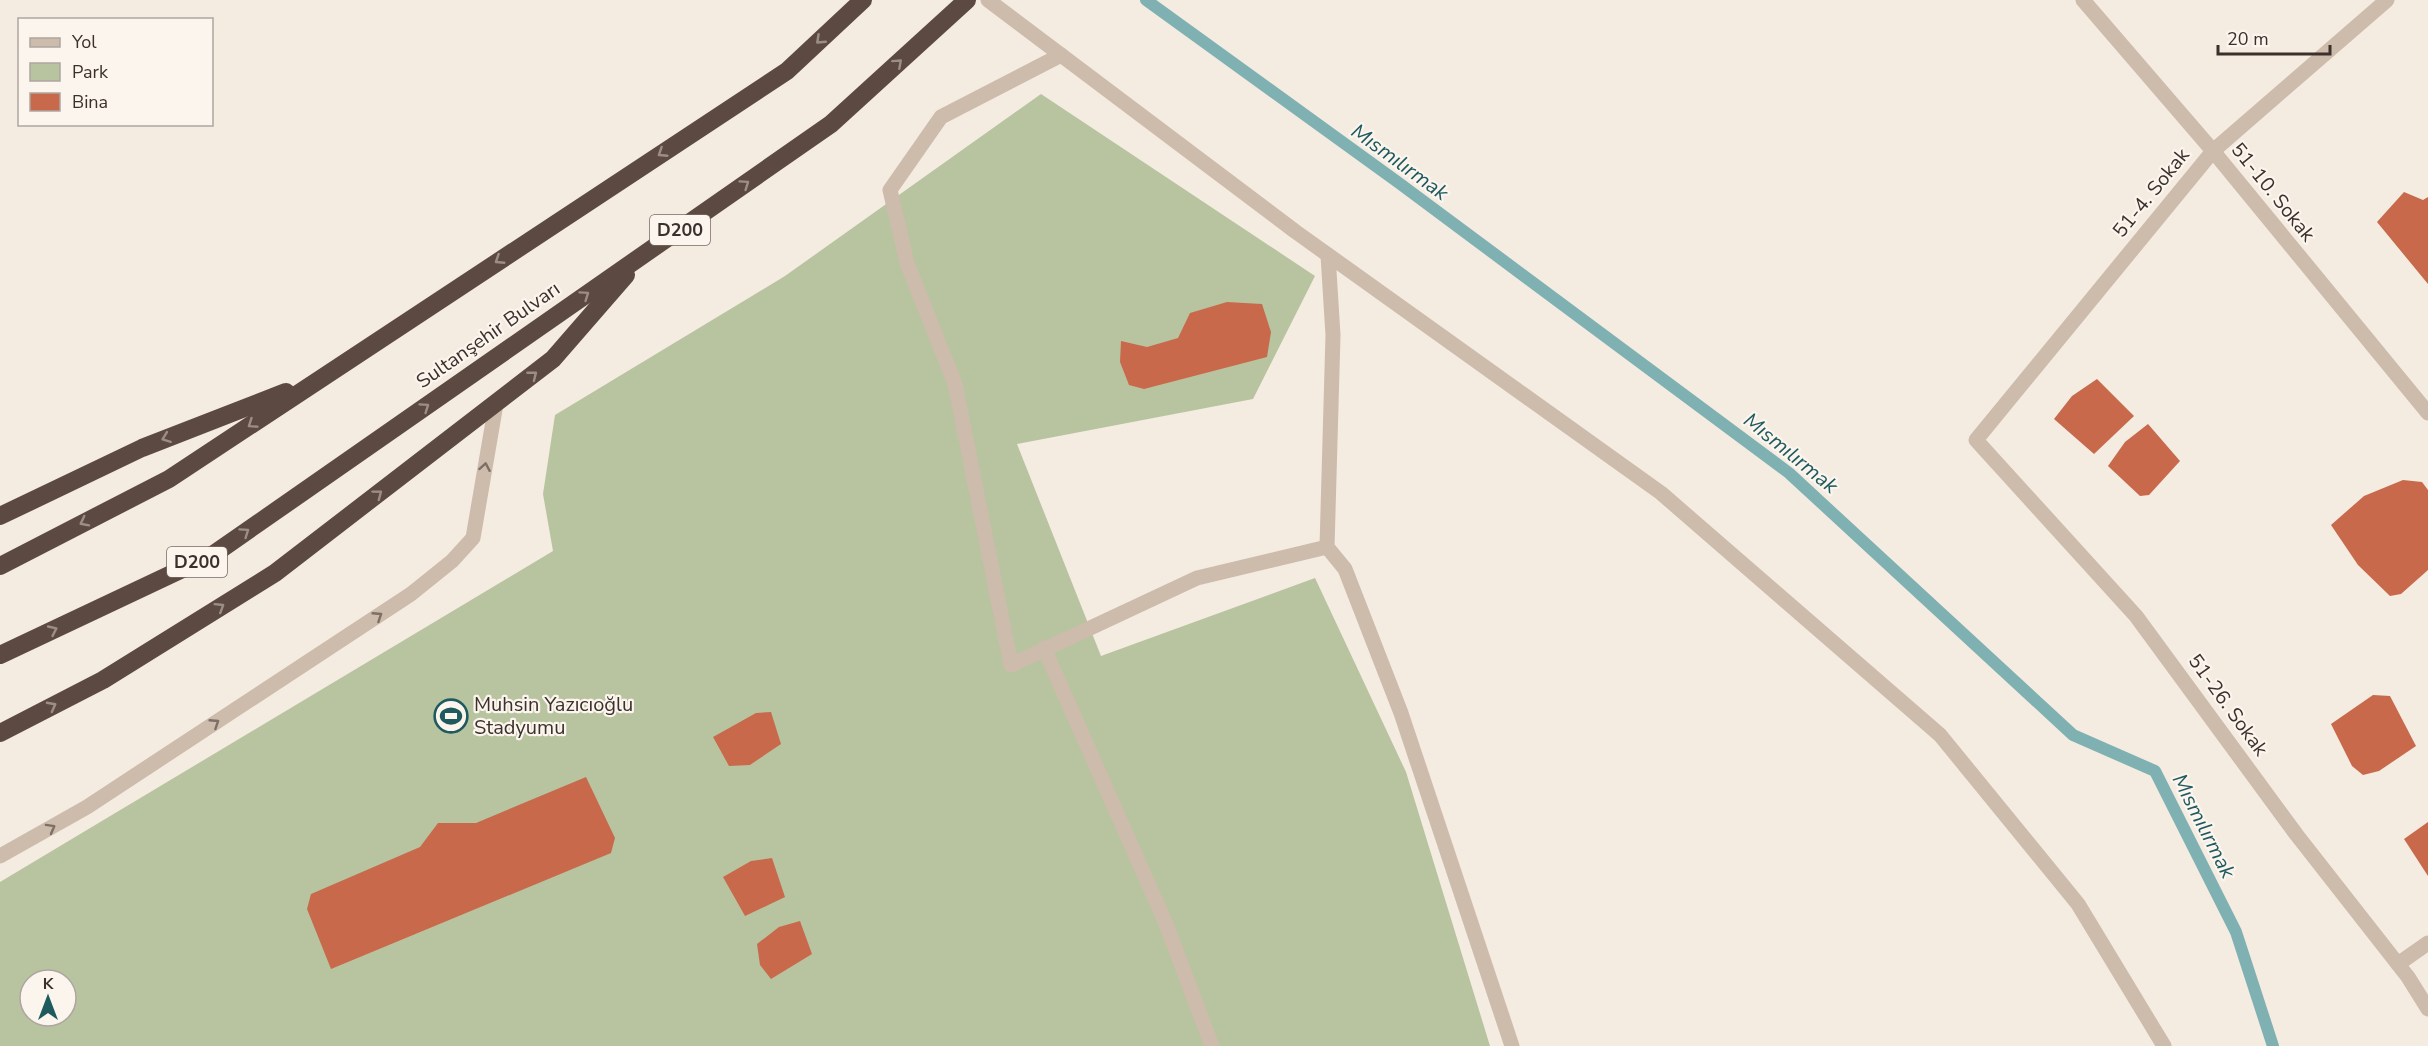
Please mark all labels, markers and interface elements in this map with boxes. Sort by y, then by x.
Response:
legend [18,18,213,126]
scale bar [2218,18,2330,56]
text: 20 m [2227,27,2269,51]
text: Yol [71,30,97,54]
one-way arrow [817,33,827,44]
one-way arrow [891,59,902,70]
text: Park [72,60,109,84]
text: Bina [72,90,108,114]
water label: Mısmılırmak [1346,117,1455,207]
street label: 51-10. Sokak [2225,137,2322,248]
street label: 51-4. Sokak [2106,142,2196,244]
one-way arrow [658,146,669,157]
one-way arrow [739,180,750,191]
road number: D200 [650,215,710,245]
one-way arrow [495,253,506,264]
street label: Sultanşehir Bulvarı [411,275,565,395]
one-way arrow [579,291,590,302]
one-way arrow [526,371,537,382]
one-way arrow [418,403,429,414]
water label: Mısmılırmak [1738,406,1844,500]
one-way arrow [248,417,259,428]
one-way arrow [161,431,171,444]
one-way arrow [478,462,491,472]
one-way arrow [372,491,383,502]
one-way arrow [80,515,91,527]
one-way arrow [238,528,249,539]
road number: D200 [167,547,227,577]
one-way arrow [214,603,224,615]
one-way arrow [372,612,383,623]
one-way arrow [46,625,57,637]
street label: 51-26. Sokak [2182,648,2275,762]
place label: Muhsin Yazıcıoğlu Stadyumu [474,691,633,741]
sports icon: Muhsin Yazıcıoğlu Stadyumu [433,698,469,734]
one-way arrow [46,702,57,714]
one-way arrow [209,719,220,730]
water label: Mısmılırmak [2166,769,2243,884]
one-way arrow [45,823,55,835]
north arrow [18,968,78,1028]
text: K [43,973,55,995]

